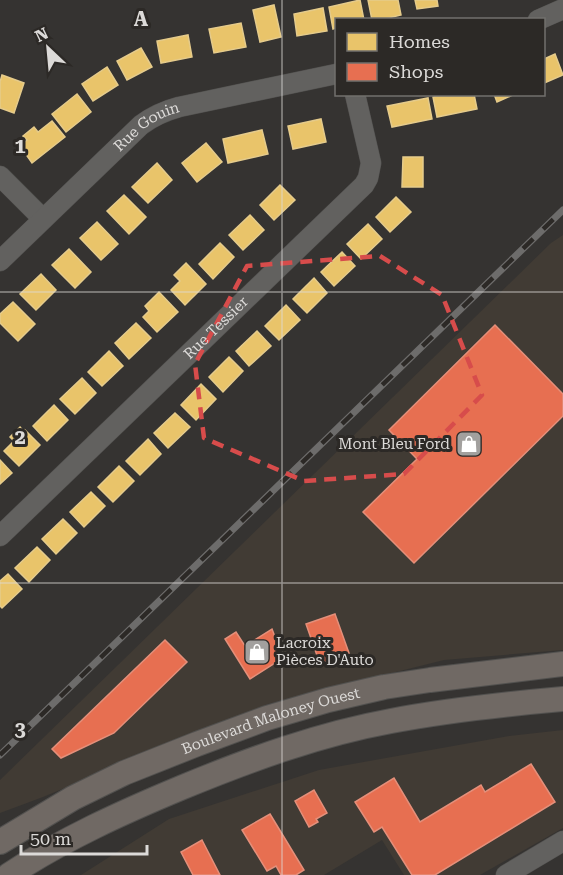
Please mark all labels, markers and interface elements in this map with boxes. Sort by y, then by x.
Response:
text: A [134,7,149,31]
north arrow [18,18,78,78]
legend [335,18,545,96]
text: N [32,24,51,46]
text: Homes [389,31,450,52]
text: Shops [389,61,443,82]
street label: Rue Gouin [110,98,182,155]
text: 1 [14,134,26,158]
street label: Rue Tessier [180,293,252,363]
text: 2 [14,425,26,449]
shop icon: Mont Bleu Ford [454,429,484,459]
place label: Mont Bleu Ford [338,435,450,453]
place label: Lacroix Pièces D'Auto [276,634,374,669]
shop icon: Lacroix Pièces D'Auto [242,637,272,667]
street label: Boulevard Maloney Ouest [179,684,362,758]
text: 3 [14,717,26,741]
scale bar [21,818,147,856]
text: 50 m [30,828,71,849]

